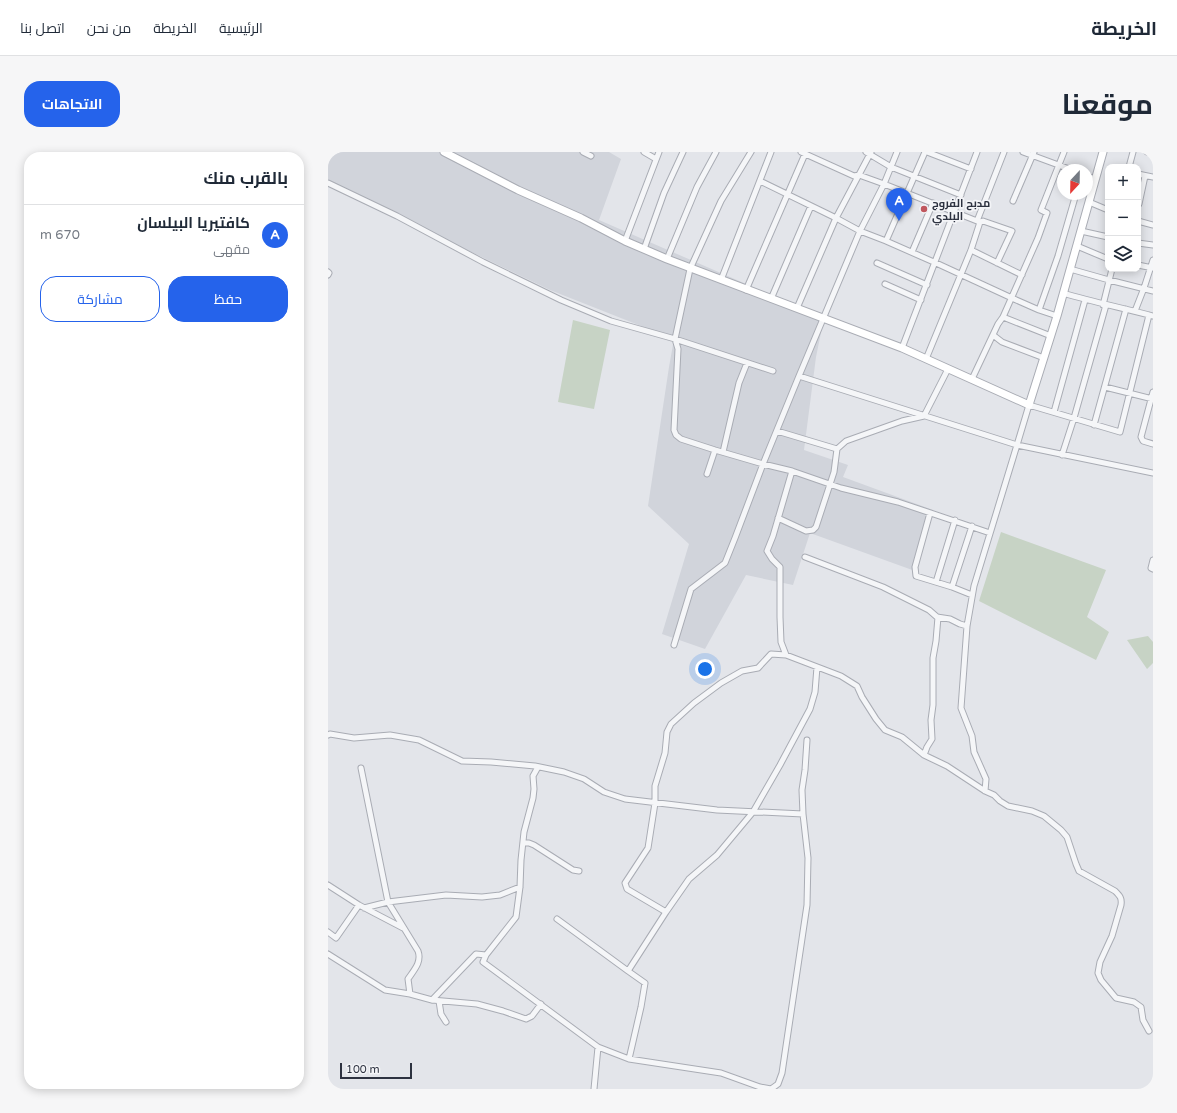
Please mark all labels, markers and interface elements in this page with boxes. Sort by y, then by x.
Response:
text: الخريطة [1091,18,1157,40]
text: اتصل بنا [20,20,65,37]
text: من نحن [87,20,131,37]
text: الخريطة [153,20,197,37]
text: الرئيسية [219,20,263,37]
button: الاتجاهات [24,81,120,127]
text: موقعنا [1062,88,1153,122]
north arrow [1057,164,1093,200]
map controls [1105,164,1141,272]
button: + [1105,164,1141,200]
text: بالقرب منك [203,168,288,189]
pin: A [886,188,912,221]
place label: مدبح الفروج البلدي [932,197,990,226]
button: − [1105,200,1141,236]
marker: مدبح الفروج البلدي [919,204,929,214]
text: كافتيريا البيلسان [137,214,250,232]
text: 670 m [40,227,80,243]
text: A [270,227,280,243]
button: layers [1105,236,1141,272]
text: مقهى [213,242,250,258]
button: مشاركة [40,276,160,322]
button: حفظ [168,276,288,322]
your location [695,659,715,679]
scale bar [340,1061,412,1080]
text: 100 m [346,1063,380,1076]

